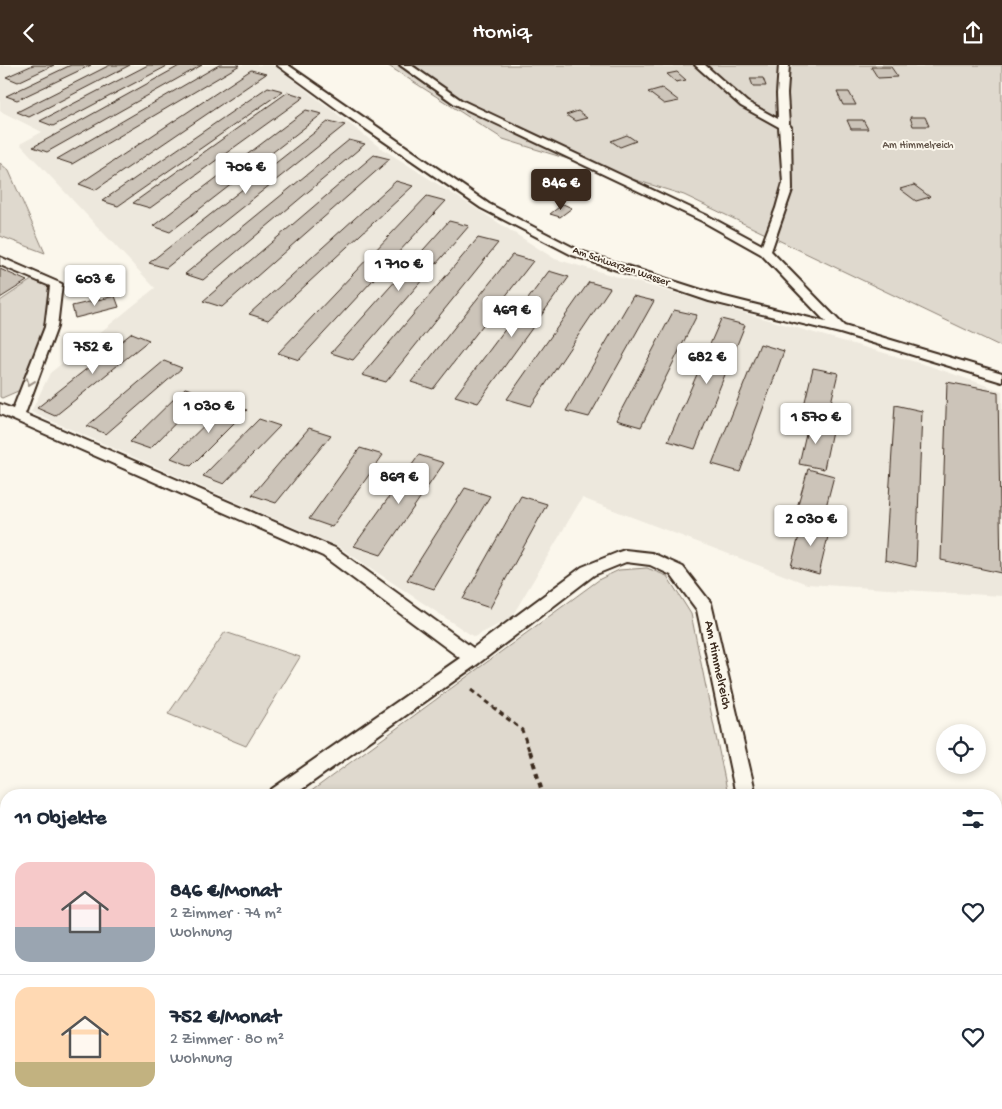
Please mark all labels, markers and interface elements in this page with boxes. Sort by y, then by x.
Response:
icon: back [15,19,43,47]
icon: share [959,19,987,47]
text: Homiq [472,20,530,46]
park label: Am Himmelreich [883,140,954,152]
pin: 706 € [211,153,281,195]
text: 706 € [227,159,265,178]
pin: 846 € [526,169,596,211]
text: 846 € [542,175,580,194]
street label: Am Schwarzen Wasser [571,245,672,290]
pin: 1 710 € [353,249,445,292]
text: 1 710 € [375,256,423,275]
pin: 603 € [60,265,130,307]
text: 603 € [76,271,114,290]
pin: 469 € [477,295,547,338]
text: 469 € [493,302,531,321]
pin: 752 € [58,333,128,375]
text: 752 € [74,339,112,358]
pin: 682 € [672,343,742,385]
text: 682 € [688,349,726,368]
one-way arrow [26,377,36,386]
pin: 1 030 € [163,391,255,434]
text: 1 030 € [184,398,234,417]
pin: 1 570 € [770,403,862,445]
text: 1 570 € [791,409,841,428]
pin: 869 € [364,463,434,505]
text: 869 € [380,469,418,488]
pin: 2 030 € [765,505,857,547]
text: 2 030 € [785,511,837,530]
street label: Am Himmelreich [699,619,735,711]
map controls [936,724,986,774]
button: locate [936,724,986,774]
icon: filters [959,805,987,833]
text: 11 Objekte [15,807,106,832]
text: 846 €/Monat [170,880,280,905]
icon: home [55,882,115,942]
icon: heart [959,898,987,926]
text: 2 Zimmer · 74 m² [170,905,282,924]
text: Wohnung [170,924,232,943]
text: 752 €/Monat [170,1006,280,1031]
icon: home [55,1007,115,1067]
icon: heart [959,1023,987,1051]
text: 2 Zimmer · 80 m² [170,1031,284,1050]
text: Wohnung [170,1050,232,1069]

